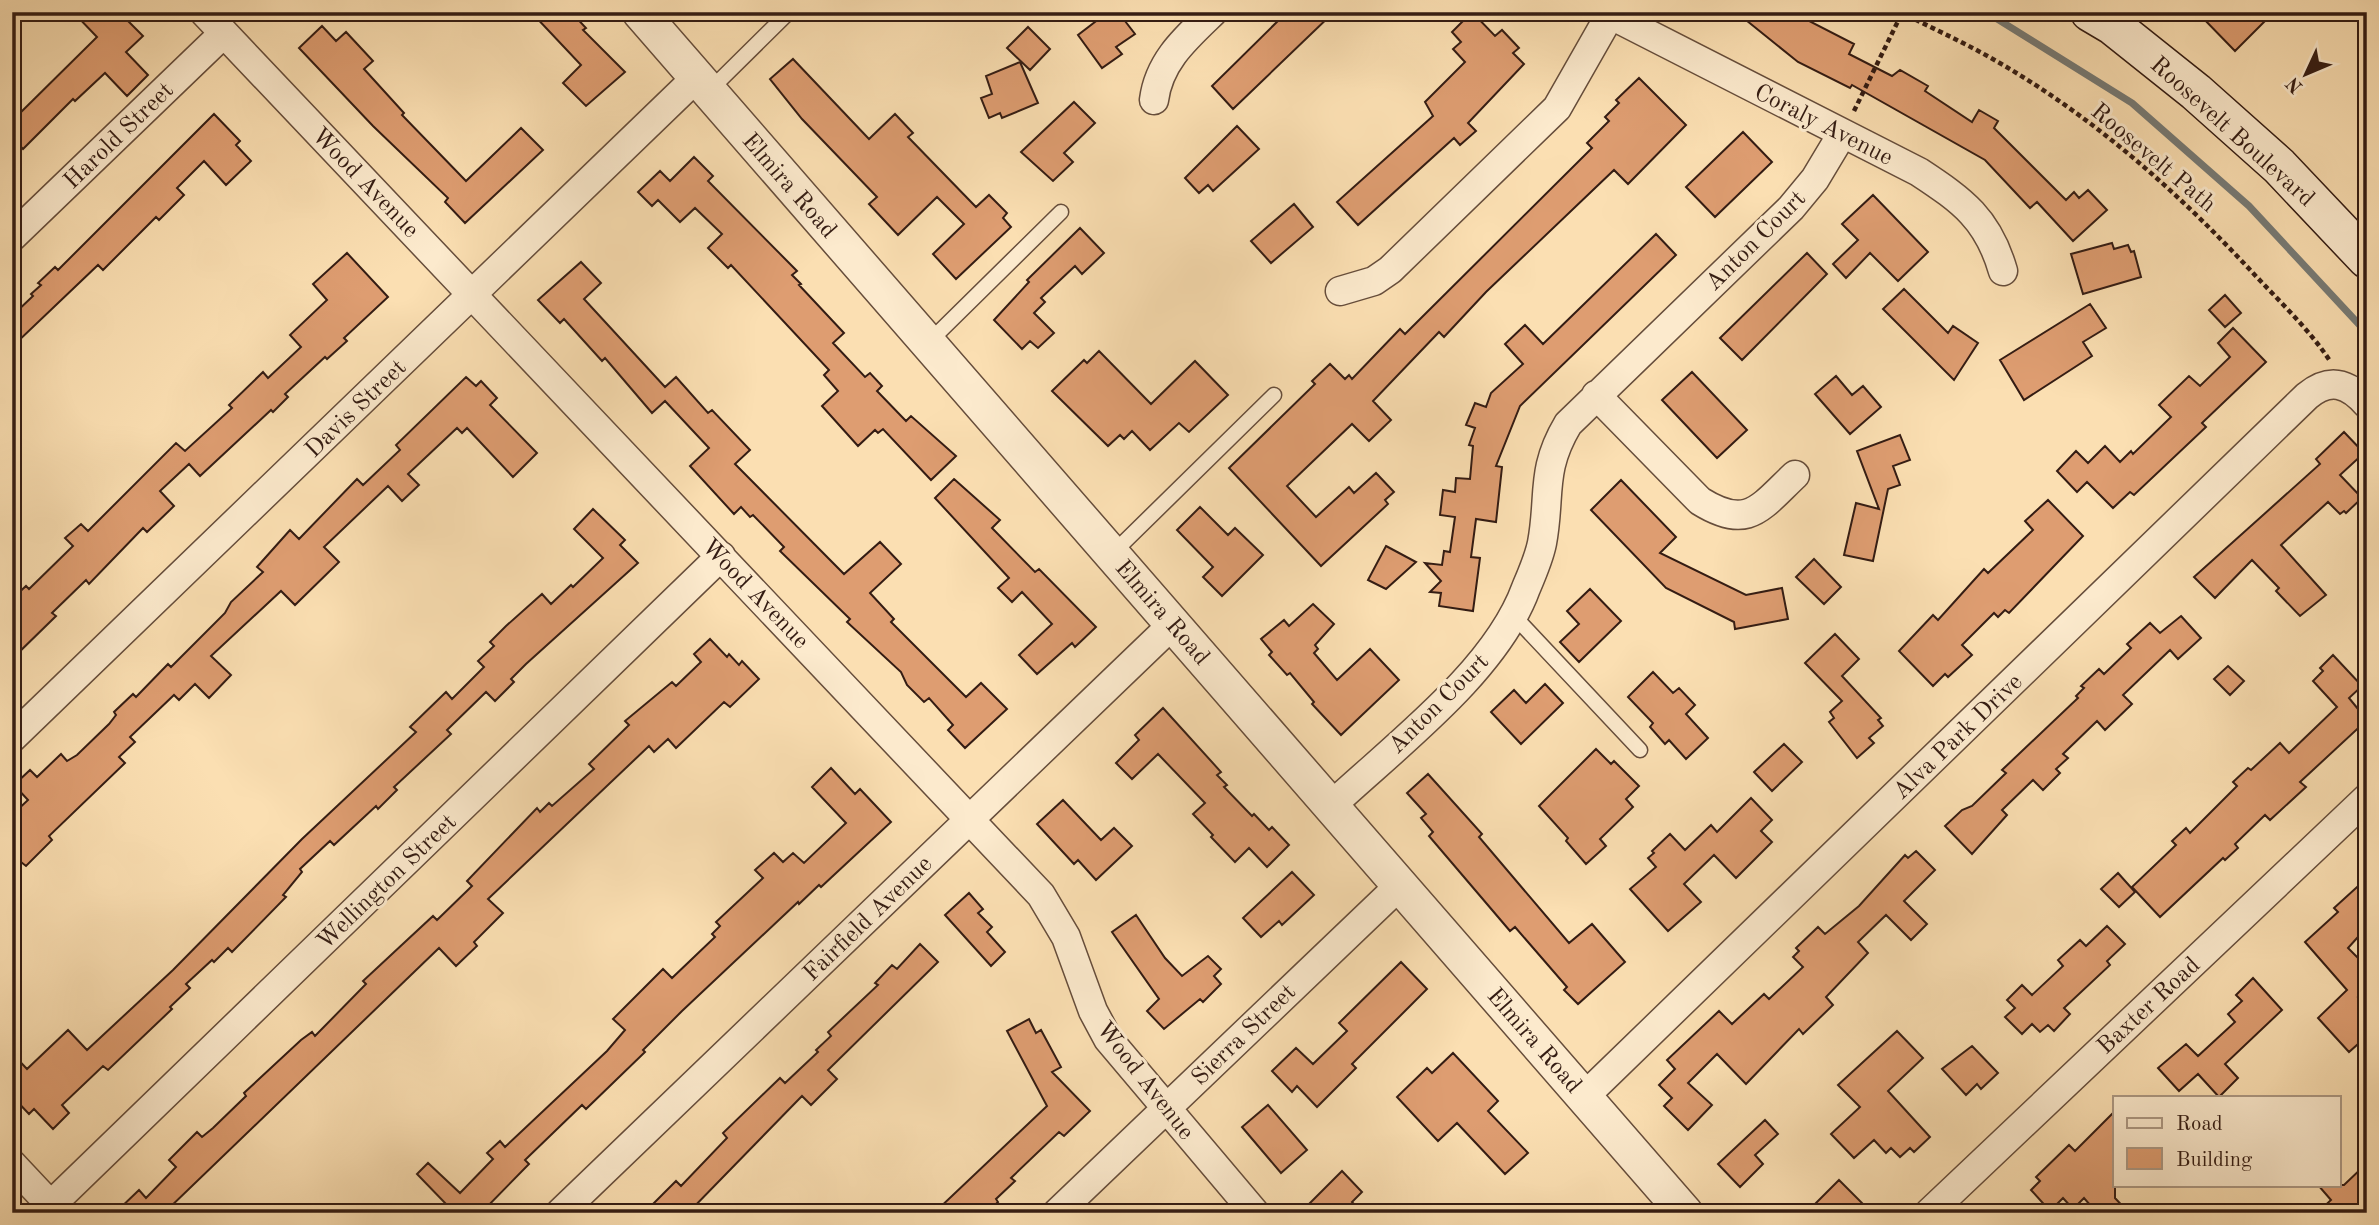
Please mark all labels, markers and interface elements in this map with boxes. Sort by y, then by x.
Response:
north arrow [2270,38,2340,108]
street label: Roosevelt Boulevard [2145,53,2318,212]
text: N [2283,72,2307,96]
street label: Harold Street [60,79,179,194]
street label: Coraly Avenue [1750,81,1896,171]
street label: Roosevelt Path [2086,99,2220,218]
street label: Wood Avenue [306,124,423,243]
street label: Elmira Road [737,129,840,243]
street label: Anton Court [1702,187,1811,296]
street label: Davis Street [301,356,411,463]
street label: Wood Avenue [696,535,813,654]
street label: Elmira Road [1110,556,1213,670]
street label: Anton Court [1385,650,1494,759]
street label: Alva Park Drive [1889,670,2028,805]
street label: Wellington Street [313,810,462,955]
street label: Fairfield Avenue [799,852,937,987]
street label: Baxter Road [2094,953,2205,1060]
street label: Sierra Street [1188,980,1301,1091]
street label: Elmira Road [1482,984,1585,1098]
street label: Wood Avenue [1091,1018,1198,1145]
legend [2113,1096,2340,1186]
text: Road [2176,1114,2223,1135]
text: Building [2176,1150,2253,1171]

